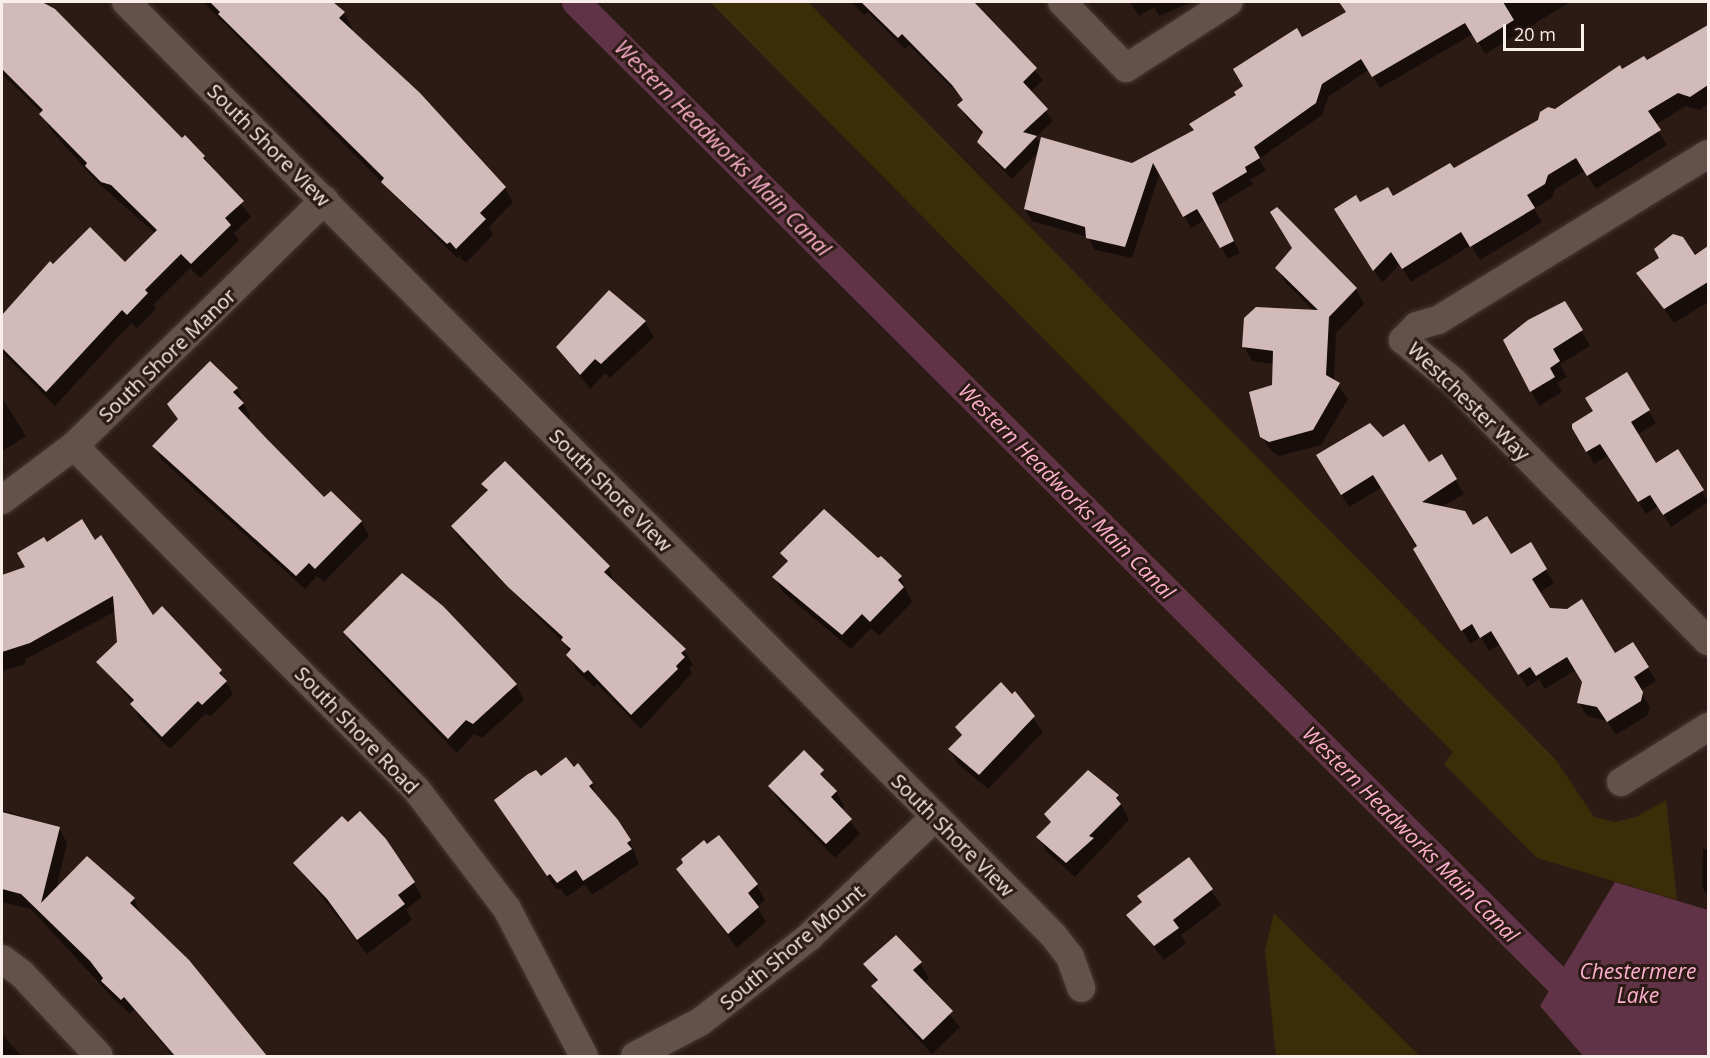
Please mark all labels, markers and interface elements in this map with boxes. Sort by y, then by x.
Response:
scale bar [1506,12,1587,50]
text: 20 m [1514,22,1556,46]
water label: Western Headworks Main Canal [610,35,836,261]
street label: South Shore View [203,79,335,211]
street label: South Shore Manor [93,283,241,427]
street label: Westchester Way [1403,337,1535,465]
water label: Western Headworks Main Canal [954,378,1180,604]
street label: South Shore View [545,424,677,556]
street label: South Shore Road [290,661,424,799]
water label: Western Headworks Main Canal [1298,721,1524,947]
street label: South Shore View [887,769,1019,901]
street label: South Shore Mount [715,880,869,1014]
water label: Chestermere Lake [1579,958,1697,1008]

